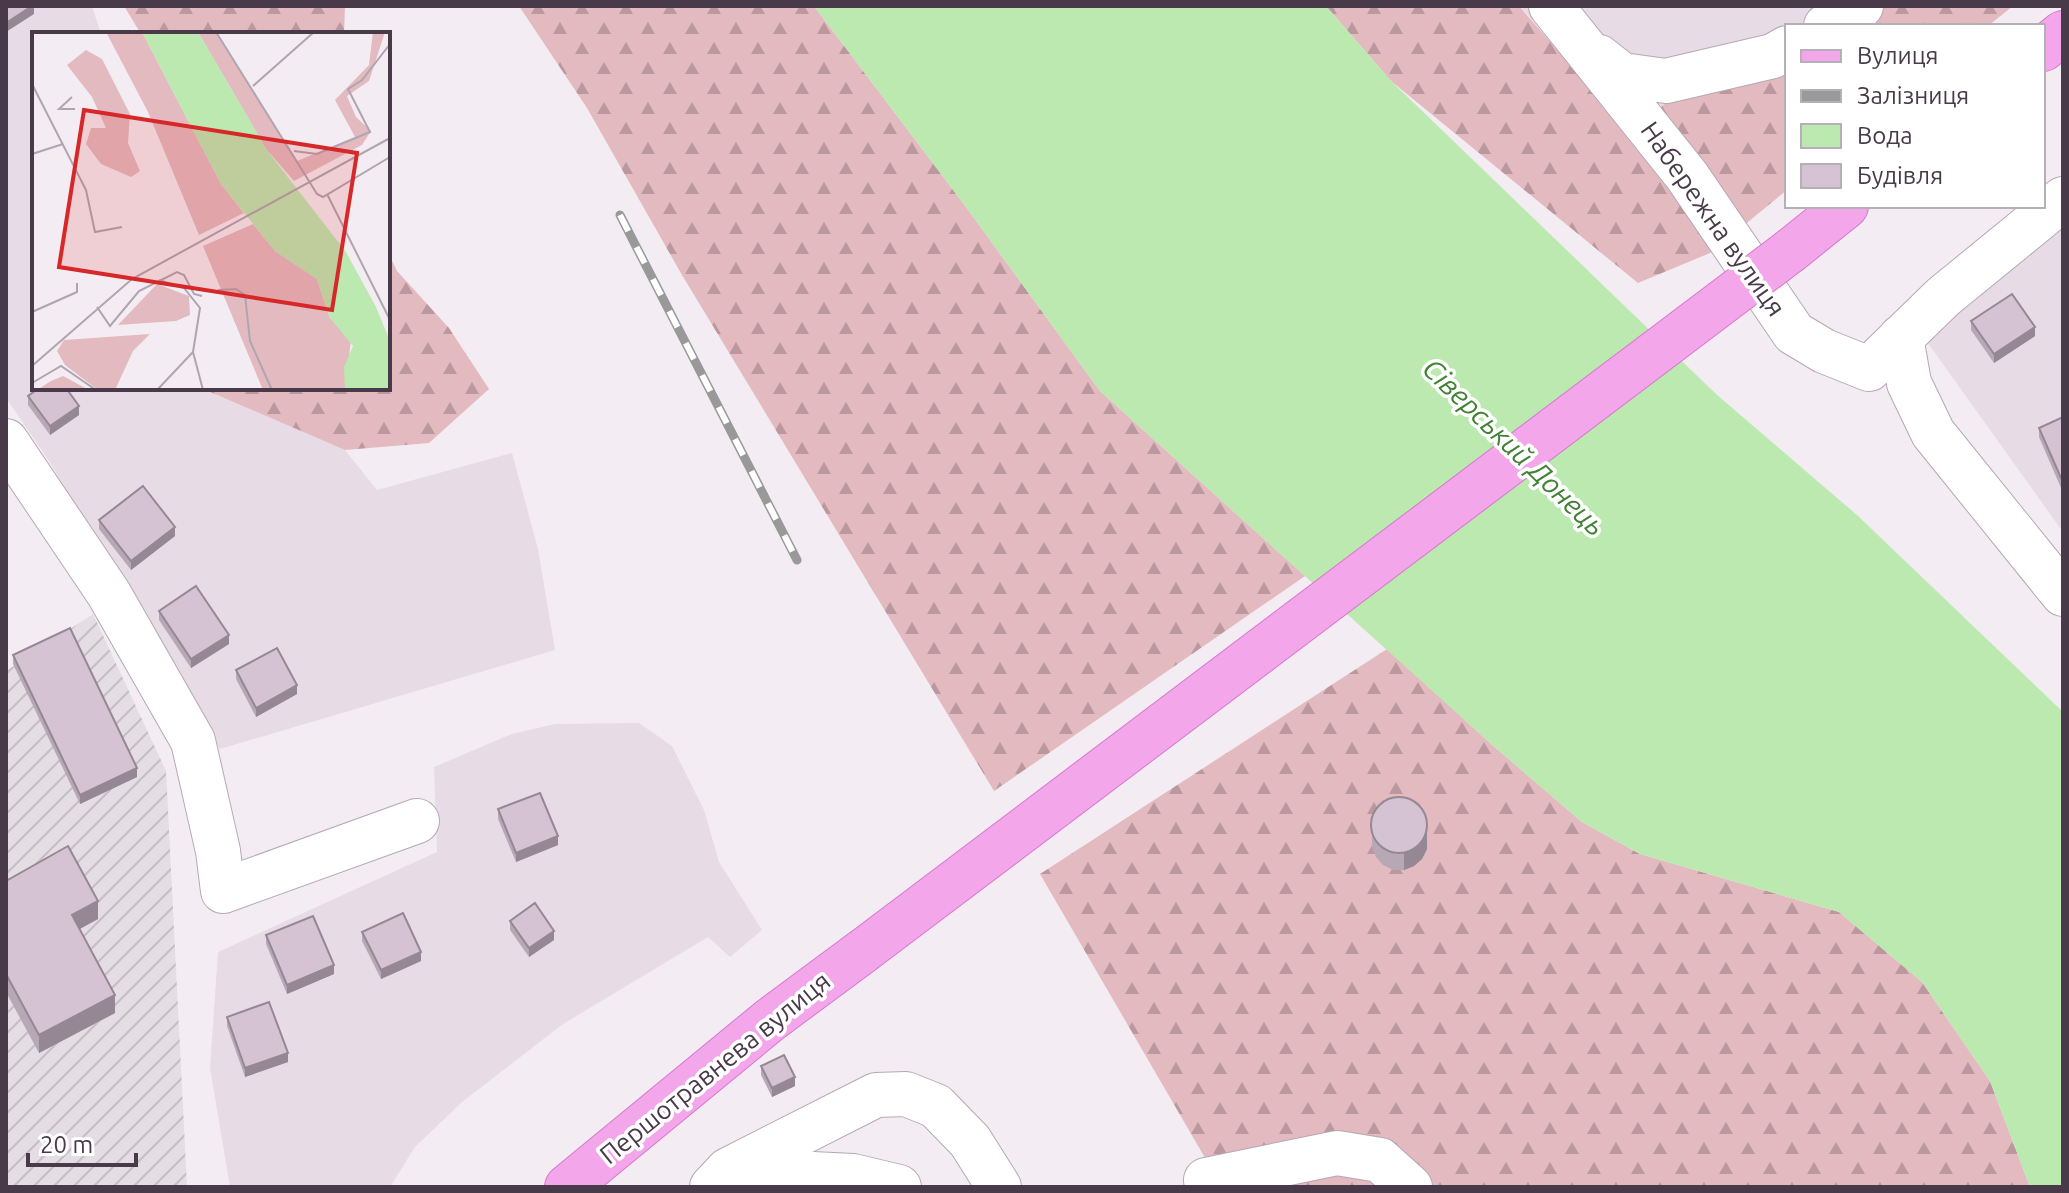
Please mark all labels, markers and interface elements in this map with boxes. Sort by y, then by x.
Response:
legend [1785,24,2045,208]
inset map [32,32,390,390]
text: Вулиця [1857,42,1939,69]
text: Залізниця [1857,82,1969,109]
street label: Набережна вулиця [1635,116,1791,321]
text: Вода [1857,122,1913,149]
text: Будівля [1857,162,1943,189]
water label: Сіверський Донець [1417,352,1612,541]
street label: Першотравнева вулиця [594,966,836,1169]
scale bar [28,1117,136,1167]
text: 20 m [40,1131,93,1158]

